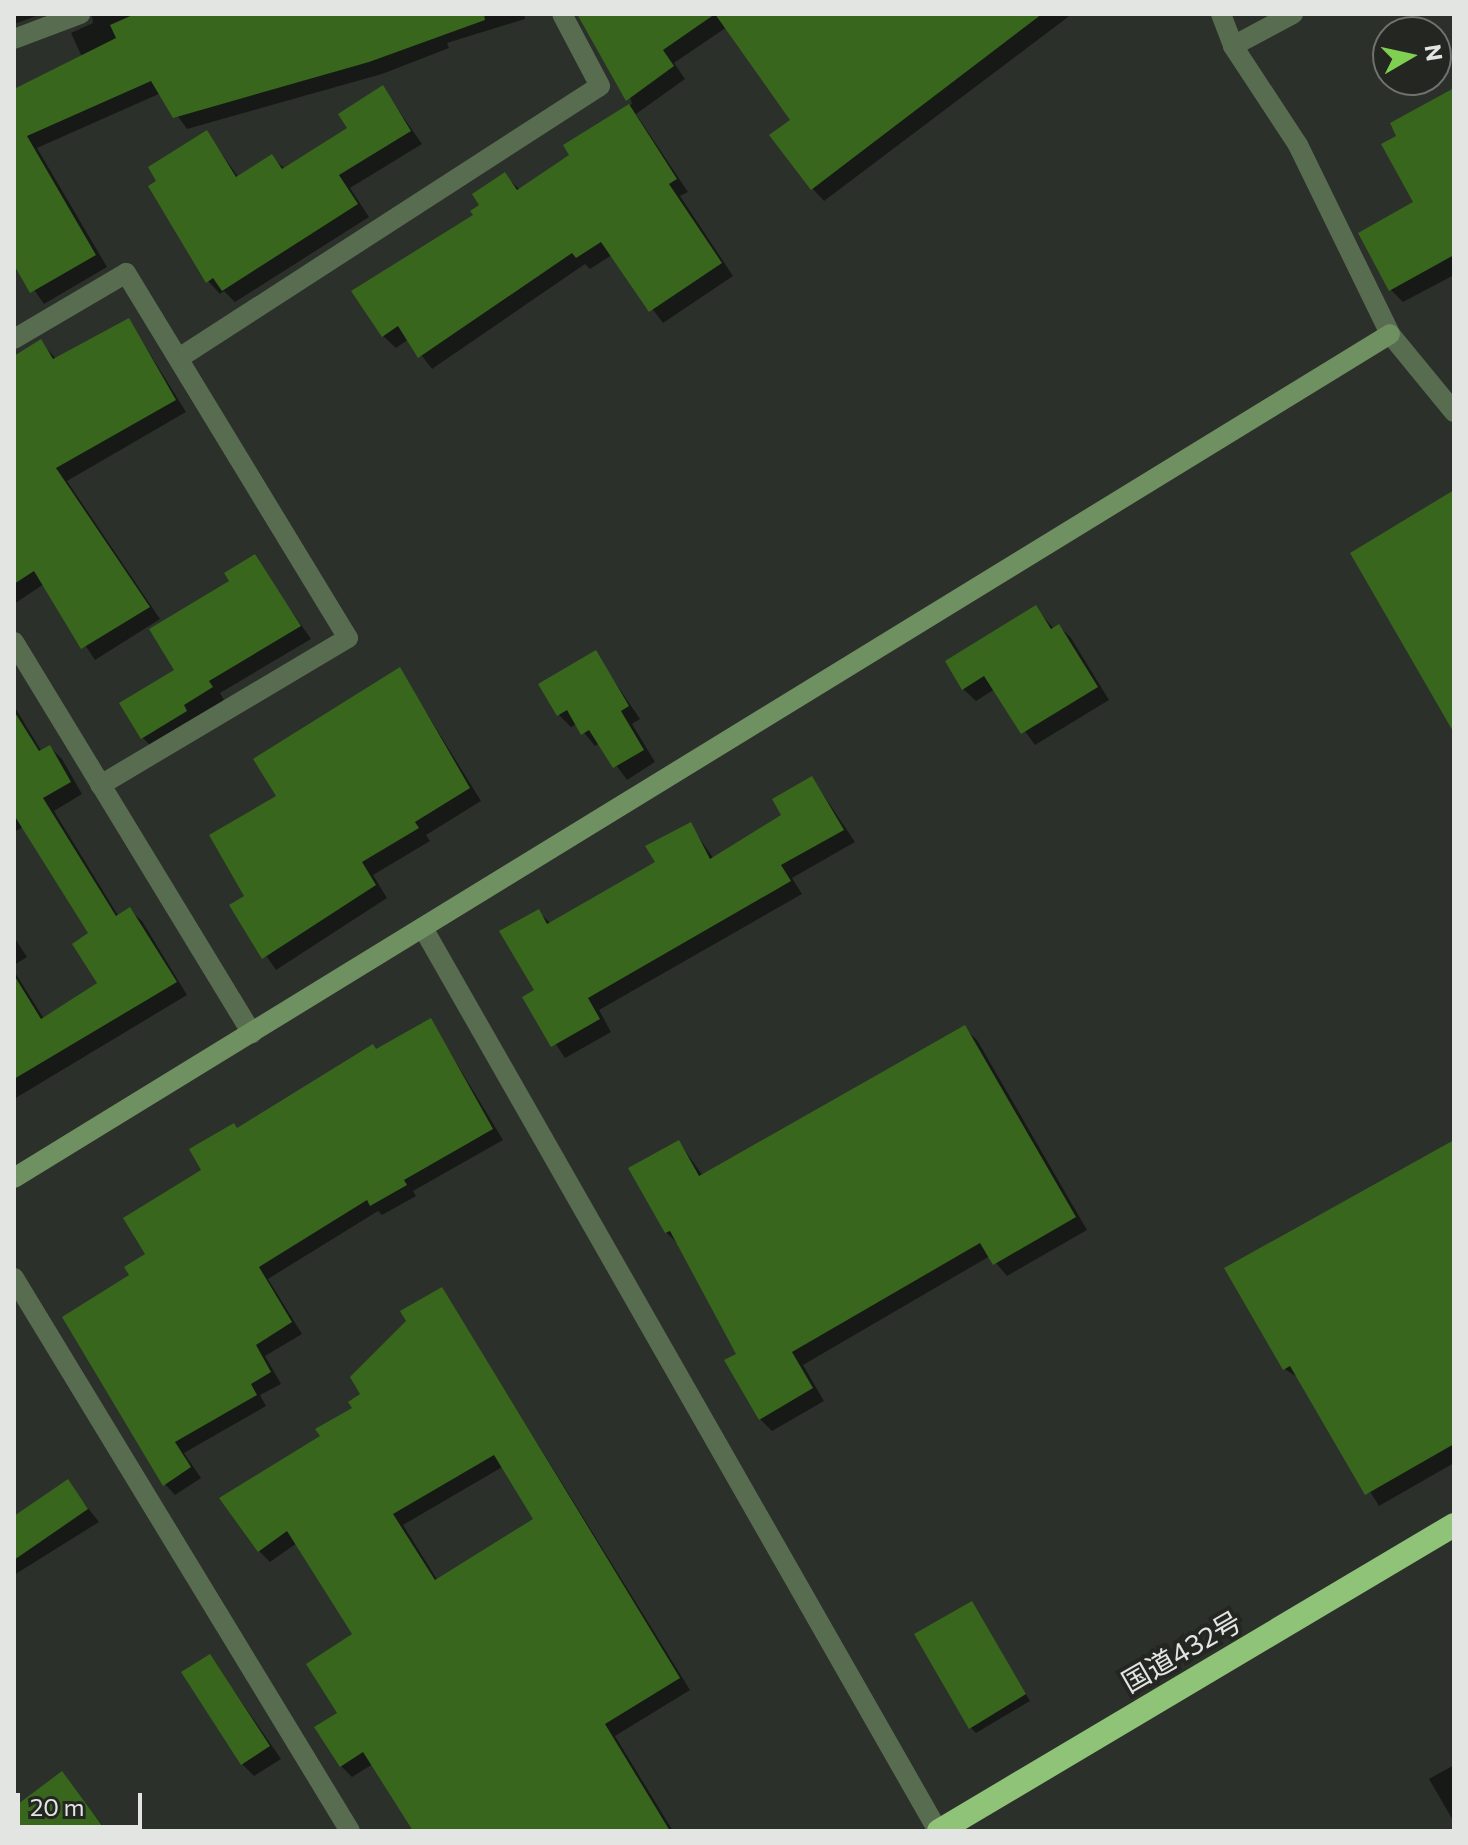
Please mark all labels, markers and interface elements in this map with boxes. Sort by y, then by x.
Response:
north arrow [1372,16,1452,96]
text: N [1420,42,1449,63]
street label: 国道432号 [1115,1603,1247,1699]
scale bar [20,1777,146,1827]
text: 20 m [30,1792,84,1821]

